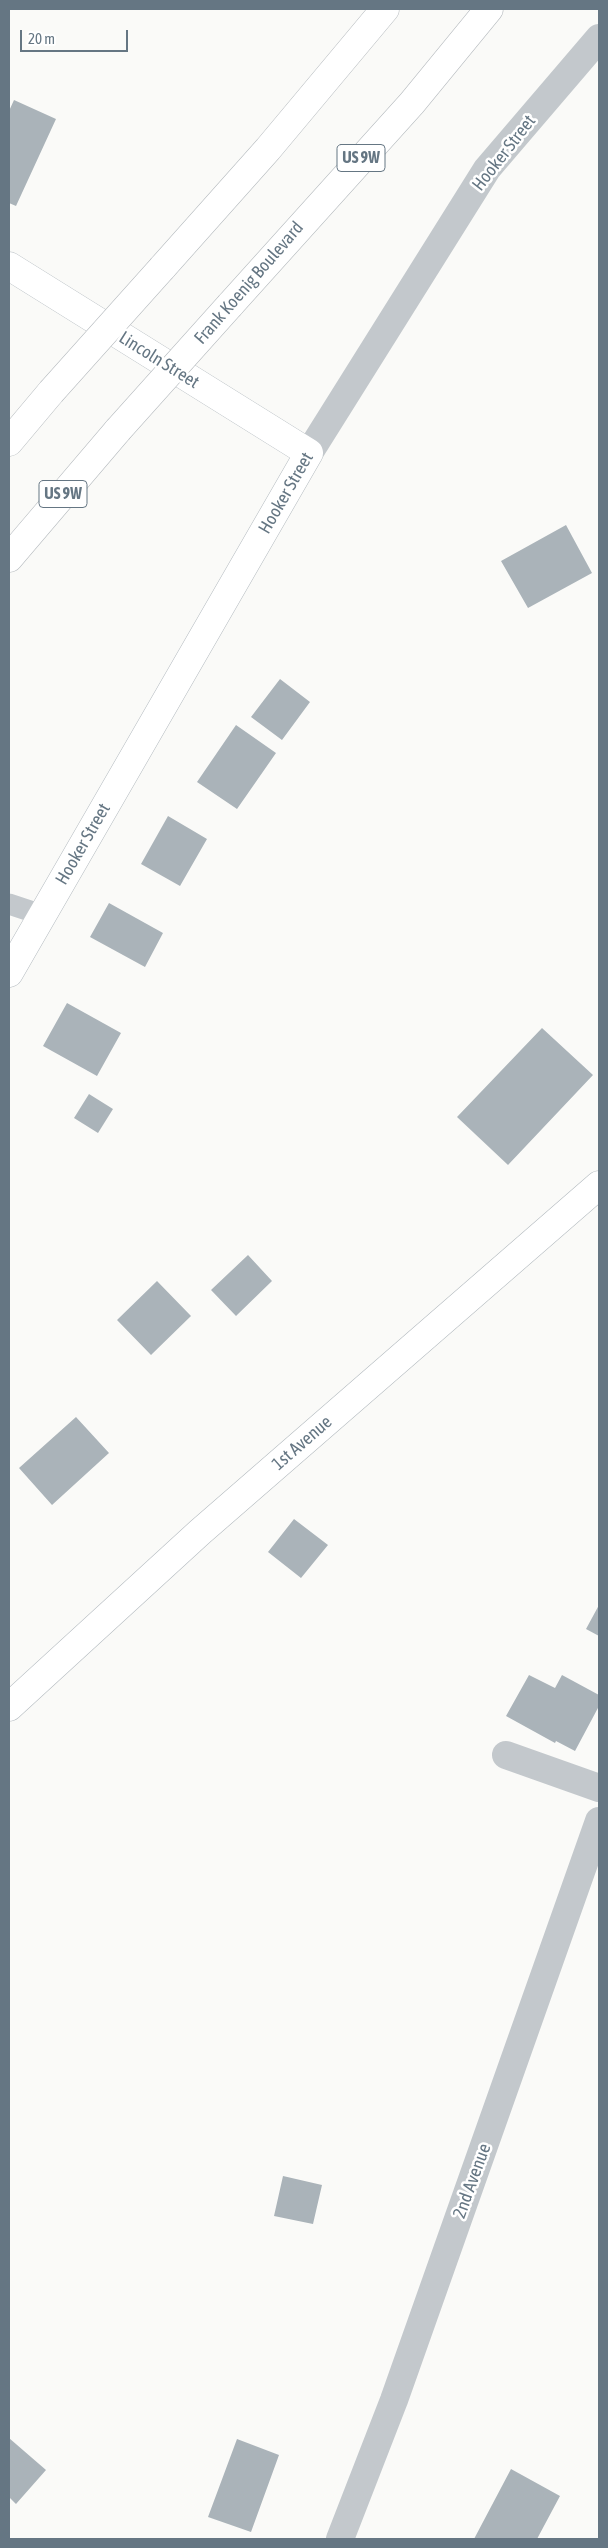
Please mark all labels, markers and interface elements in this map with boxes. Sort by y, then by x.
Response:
scale bar [22,20,130,52]
text: 20 m [28,30,55,47]
street label: Hooker Street [468,111,540,195]
road number: US 9W [337,144,385,172]
street label: Frank Koenig Boulevard [190,217,308,349]
street label: Lincoln Street [115,327,203,393]
street label: Hooker Street [254,448,318,538]
road number: US 9W [39,480,87,508]
street label: Hooker Street [51,799,115,889]
street label: 1st Avenue [268,1411,336,1475]
street label: 2nd Avenue [449,2141,495,2221]

